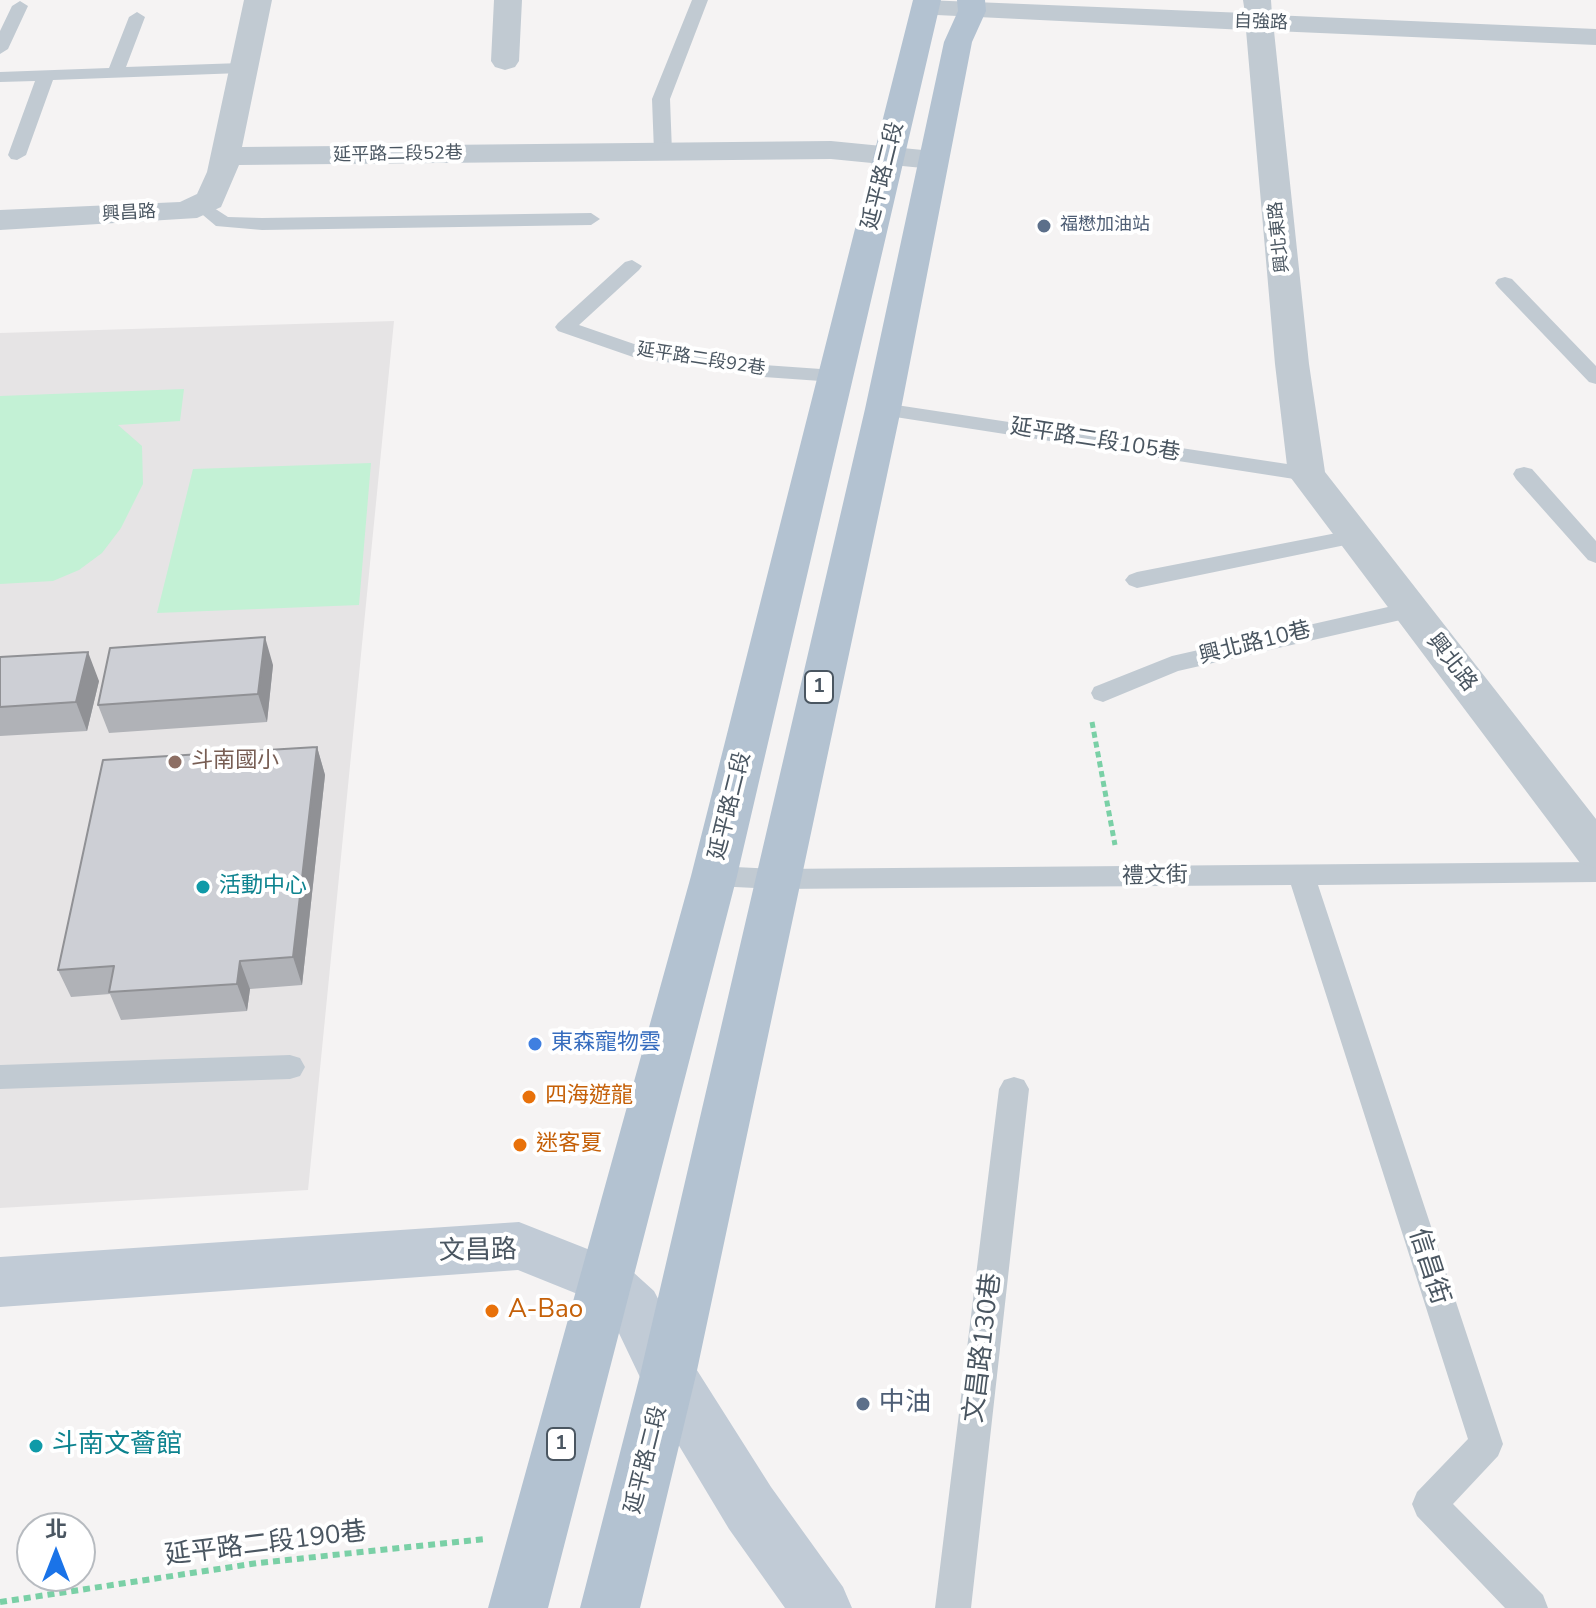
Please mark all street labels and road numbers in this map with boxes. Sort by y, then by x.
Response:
street label: 自強路 [1234,11,1288,35]
street label: 延平路二段 [858,119,910,233]
street label: 延平路二段52巷 [333,143,463,167]
street label: 興北東路 [1265,200,1295,274]
street label: 興昌路 [101,202,157,226]
street label: 延平路二段92巷 [635,339,767,381]
street label: 延平路二段105巷 [1008,415,1182,467]
street label: 興北路10巷 [1196,617,1314,671]
street label: 興北路 [1420,629,1482,697]
road number: 1 [805,671,833,703]
street label: 延平路二段 [705,749,757,863]
street label: 禮文街 [1122,863,1188,891]
street label: 信昌街 [1401,1225,1455,1309]
street label: 文昌路 [439,1236,517,1268]
street label: 文昌路130巷 [959,1271,1009,1425]
street label: 延平路二段 [621,1403,673,1517]
road number: 1 [547,1428,575,1460]
street label: 延平路二段190巷 [163,1517,369,1573]

